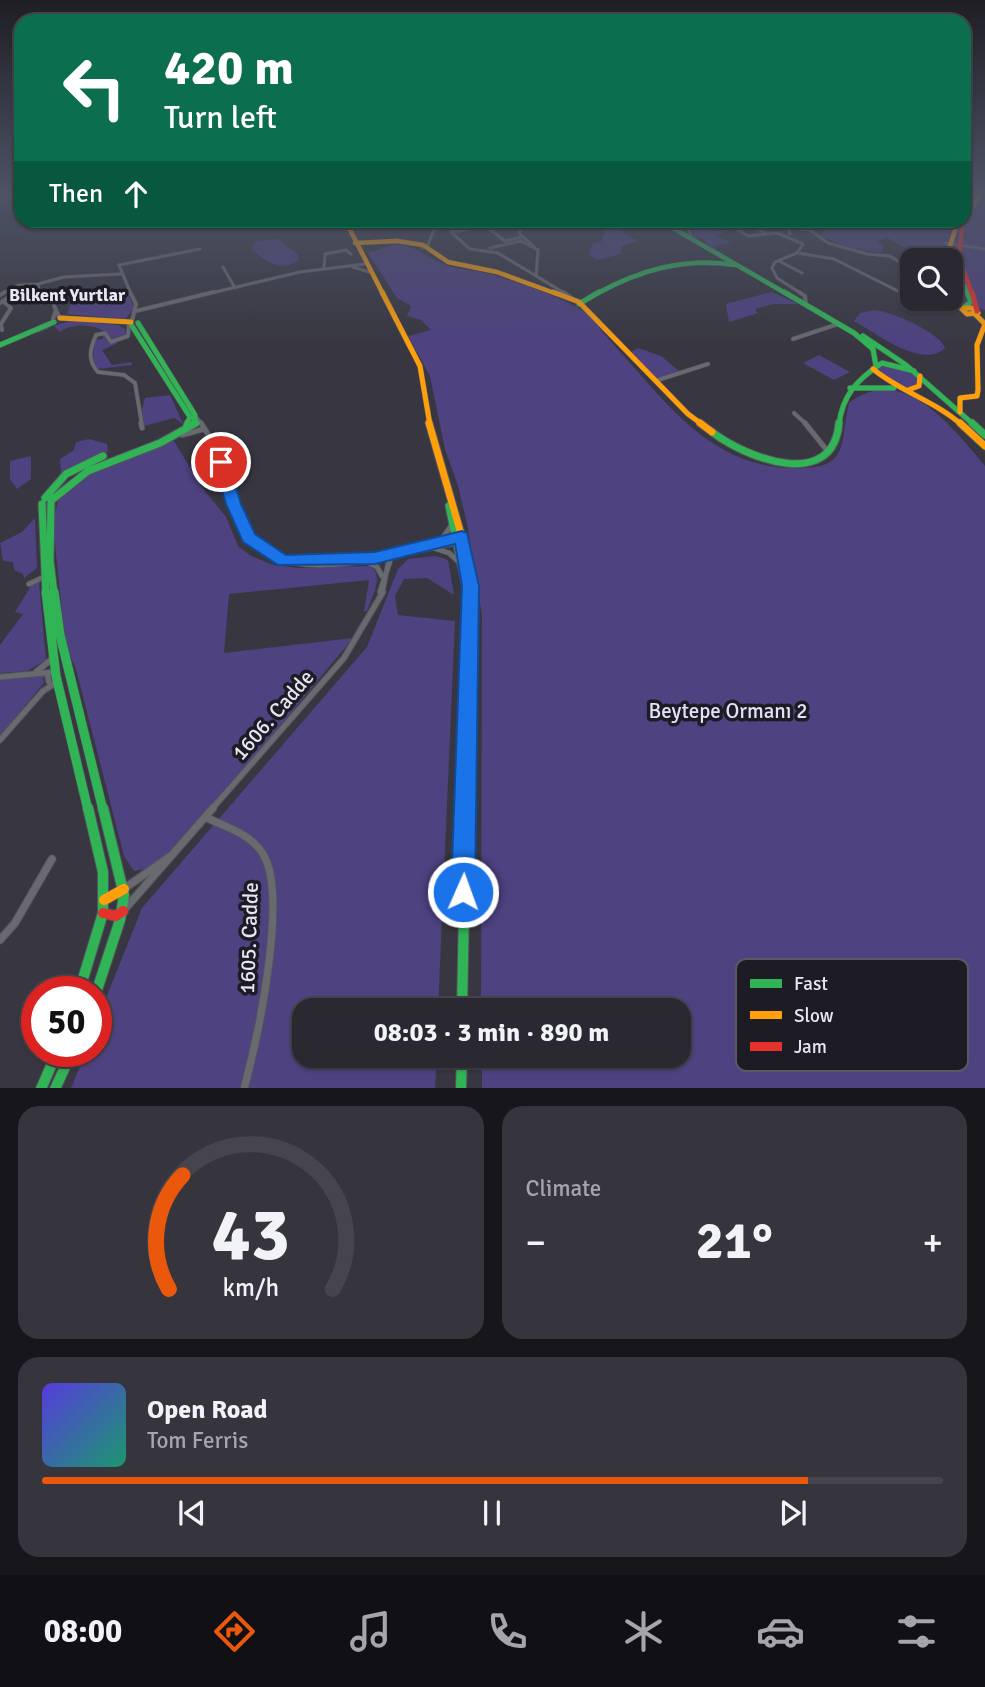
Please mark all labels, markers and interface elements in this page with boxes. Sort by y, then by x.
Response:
text: 420 m [164,38,294,98]
icon: left [49,42,140,133]
text: Turn left [164,98,277,137]
icon: ahead [117,175,155,213]
text: Then [49,178,103,210]
map controls [900,248,963,311]
button: search [900,248,963,311]
district label: Bilkent Yurtlar [9,284,126,306]
pin [191,432,251,492]
icon: arrive [202,443,240,481]
street label: 1606. Cadde [227,664,319,766]
park label: Beytepe Ormanı 2 [649,698,807,724]
position arrow [426,855,500,929]
street label: 1605. Cadde [234,882,264,994]
legend [736,959,968,1071]
text: Fast [794,972,828,996]
speed limit sign: 50 [21,976,112,1067]
text: Slow [794,1004,834,1028]
text: 08:03 · 3 min · 890 m [374,1017,609,1049]
text: Jam [794,1035,827,1059]
text: Climate [526,1174,601,1203]
text: 43 [211,1191,290,1280]
text: 21° [696,1209,773,1273]
text: − [526,1219,546,1266]
text: + [922,1219,943,1266]
text: km/h [222,1271,279,1302]
text: Open Road [147,1394,268,1426]
text: Tom Ferris [147,1426,248,1455]
icon: previous [173,1494,211,1532]
icon: pause [473,1494,511,1532]
icon: next [774,1494,812,1532]
icon: directions [210,1607,259,1656]
icon: music [346,1607,395,1656]
icon: phone [483,1607,532,1656]
icon: climate [619,1607,668,1656]
icon: car [756,1607,805,1656]
icon: filters [892,1607,941,1656]
text: 08:00 [44,1612,122,1651]

